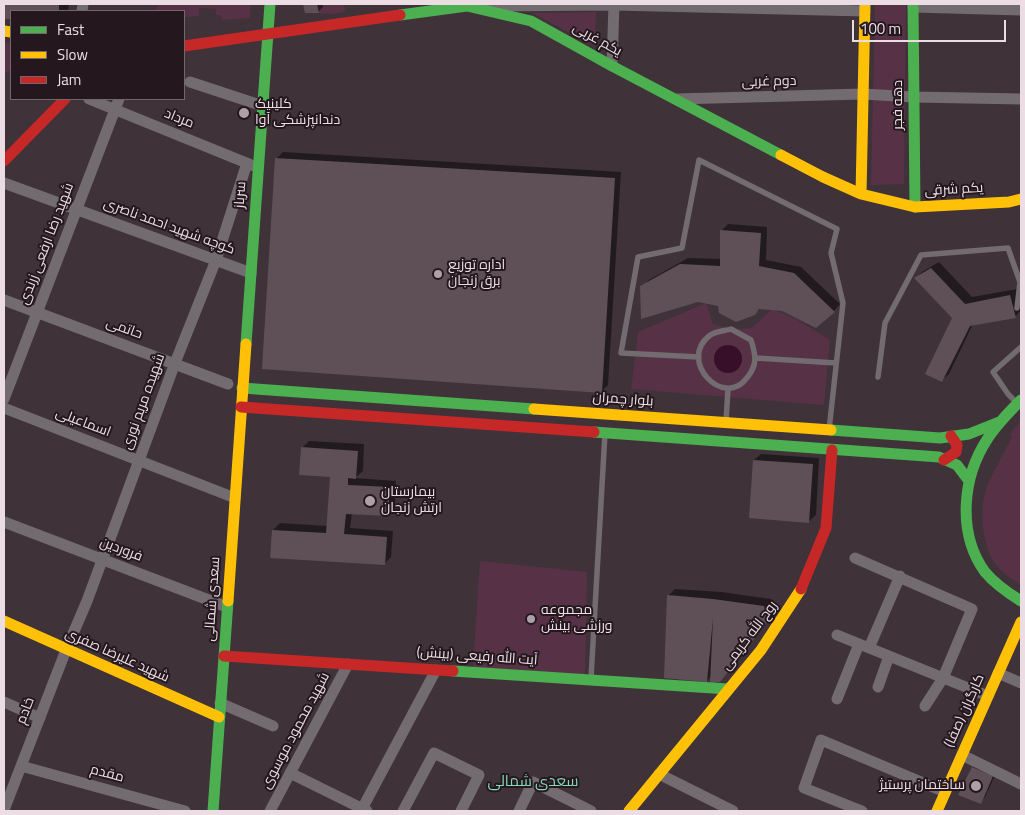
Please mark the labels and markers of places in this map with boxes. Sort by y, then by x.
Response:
place label: کلینیک دندانپزشکی آوا [255,97,340,130]
marker: کلینیک دندانپزشکی آوا [237,106,251,120]
place label: اداره توزیع برق زنجان [448,258,505,290]
marker: اداره توزیع برق زنجان [432,268,444,280]
place label: بیمارستان ارتش زنجان [381,485,442,518]
marker: بیمارستان ارتش زنجان [363,494,377,508]
place label: مجموعه ورزشی بینش [541,603,612,636]
marker: مجموعه ورزشی بینش [525,613,537,625]
place label: ساختمان پرستیژ [879,778,965,794]
marker: ساختمان پرستیژ [969,779,983,793]

